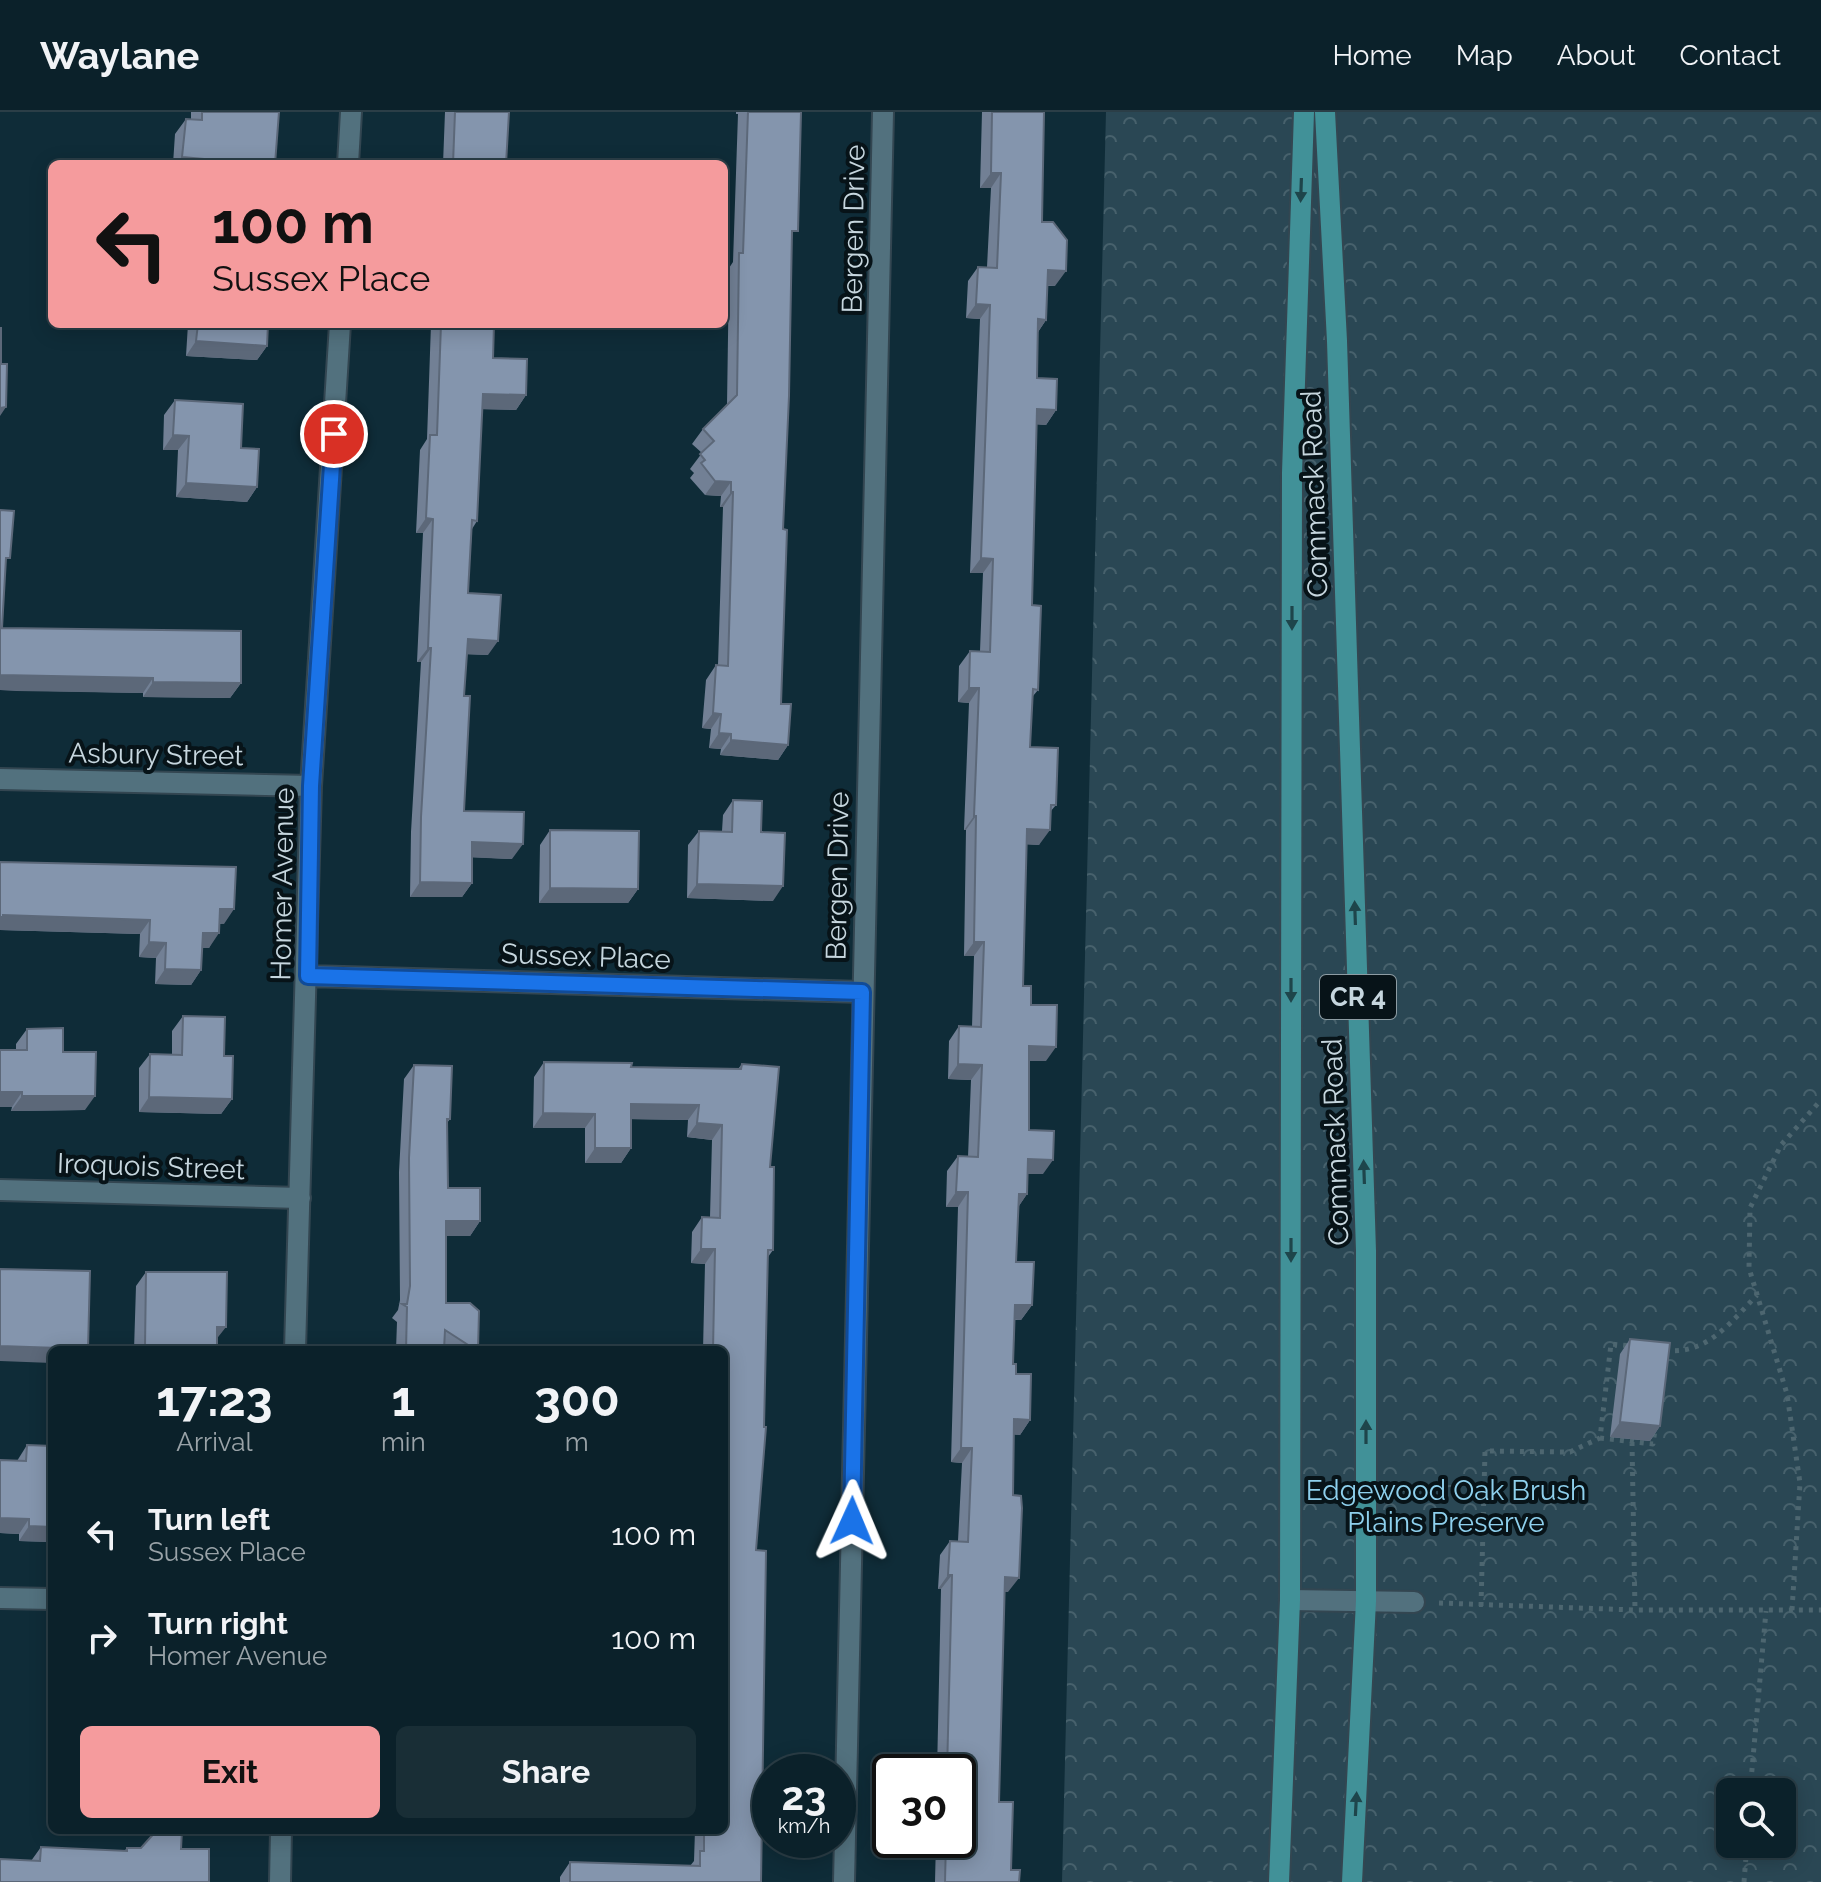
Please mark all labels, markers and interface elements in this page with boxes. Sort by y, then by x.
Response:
text: Waylane [40,33,199,78]
text: Home [1332,39,1412,72]
text: Map [1456,39,1513,72]
text: About [1557,39,1636,72]
text: Contact [1680,39,1781,72]
street label: Bergen Drive [836,144,871,314]
one-way arrow [1295,178,1308,203]
text: 100 m [212,190,374,256]
icon: left [80,192,184,296]
text: Sussex Place [212,257,430,299]
street label: Commack Road [1294,390,1335,598]
pin [300,400,368,468]
icon: arrive [312,412,356,456]
one-way arrow [1286,606,1298,631]
street label: Asbury Street [68,736,244,773]
street label: Homer Avenue [264,787,301,981]
street label: Bergen Drive [820,791,855,961]
one-way arrow [1349,900,1362,925]
street label: Sussex Place [501,937,671,976]
road number: CR 4 [1320,975,1396,1019]
one-way arrow [1285,978,1297,1003]
street label: Commack Road [1315,1038,1356,1246]
street label: Iroquois Street [56,1147,246,1186]
one-way arrow [1357,1159,1370,1184]
one-way arrow [1285,1238,1297,1263]
text: 17:23 [156,1371,273,1427]
text: 1 [391,1371,415,1427]
text: 300 [534,1371,620,1427]
one-way arrow [1360,1419,1372,1444]
text: Arrival [176,1427,253,1457]
text: min [381,1427,426,1457]
text: m [565,1427,589,1457]
park label: Edgewood Oak Brush Plains Preserve [1306,1474,1586,1539]
position arrow [810,1479,894,1563]
text: Turn left [148,1502,270,1537]
icon: left [80,1512,124,1556]
text: 100 m [611,1517,696,1552]
text: Sussex Place [148,1537,306,1567]
text: Turn right [148,1606,288,1641]
icon: right [80,1616,124,1660]
text: 100 m [611,1621,696,1656]
text: Homer Avenue [148,1641,327,1671]
button: Exit [80,1726,380,1818]
button: Share [396,1726,696,1818]
speed limit sign: 30 [872,1754,976,1858]
text: 23 [782,1772,826,1819]
map controls [1716,1778,1796,1858]
button: search [1716,1778,1796,1858]
one-way arrow [1350,1791,1363,1816]
text: km/h [778,1814,830,1838]

